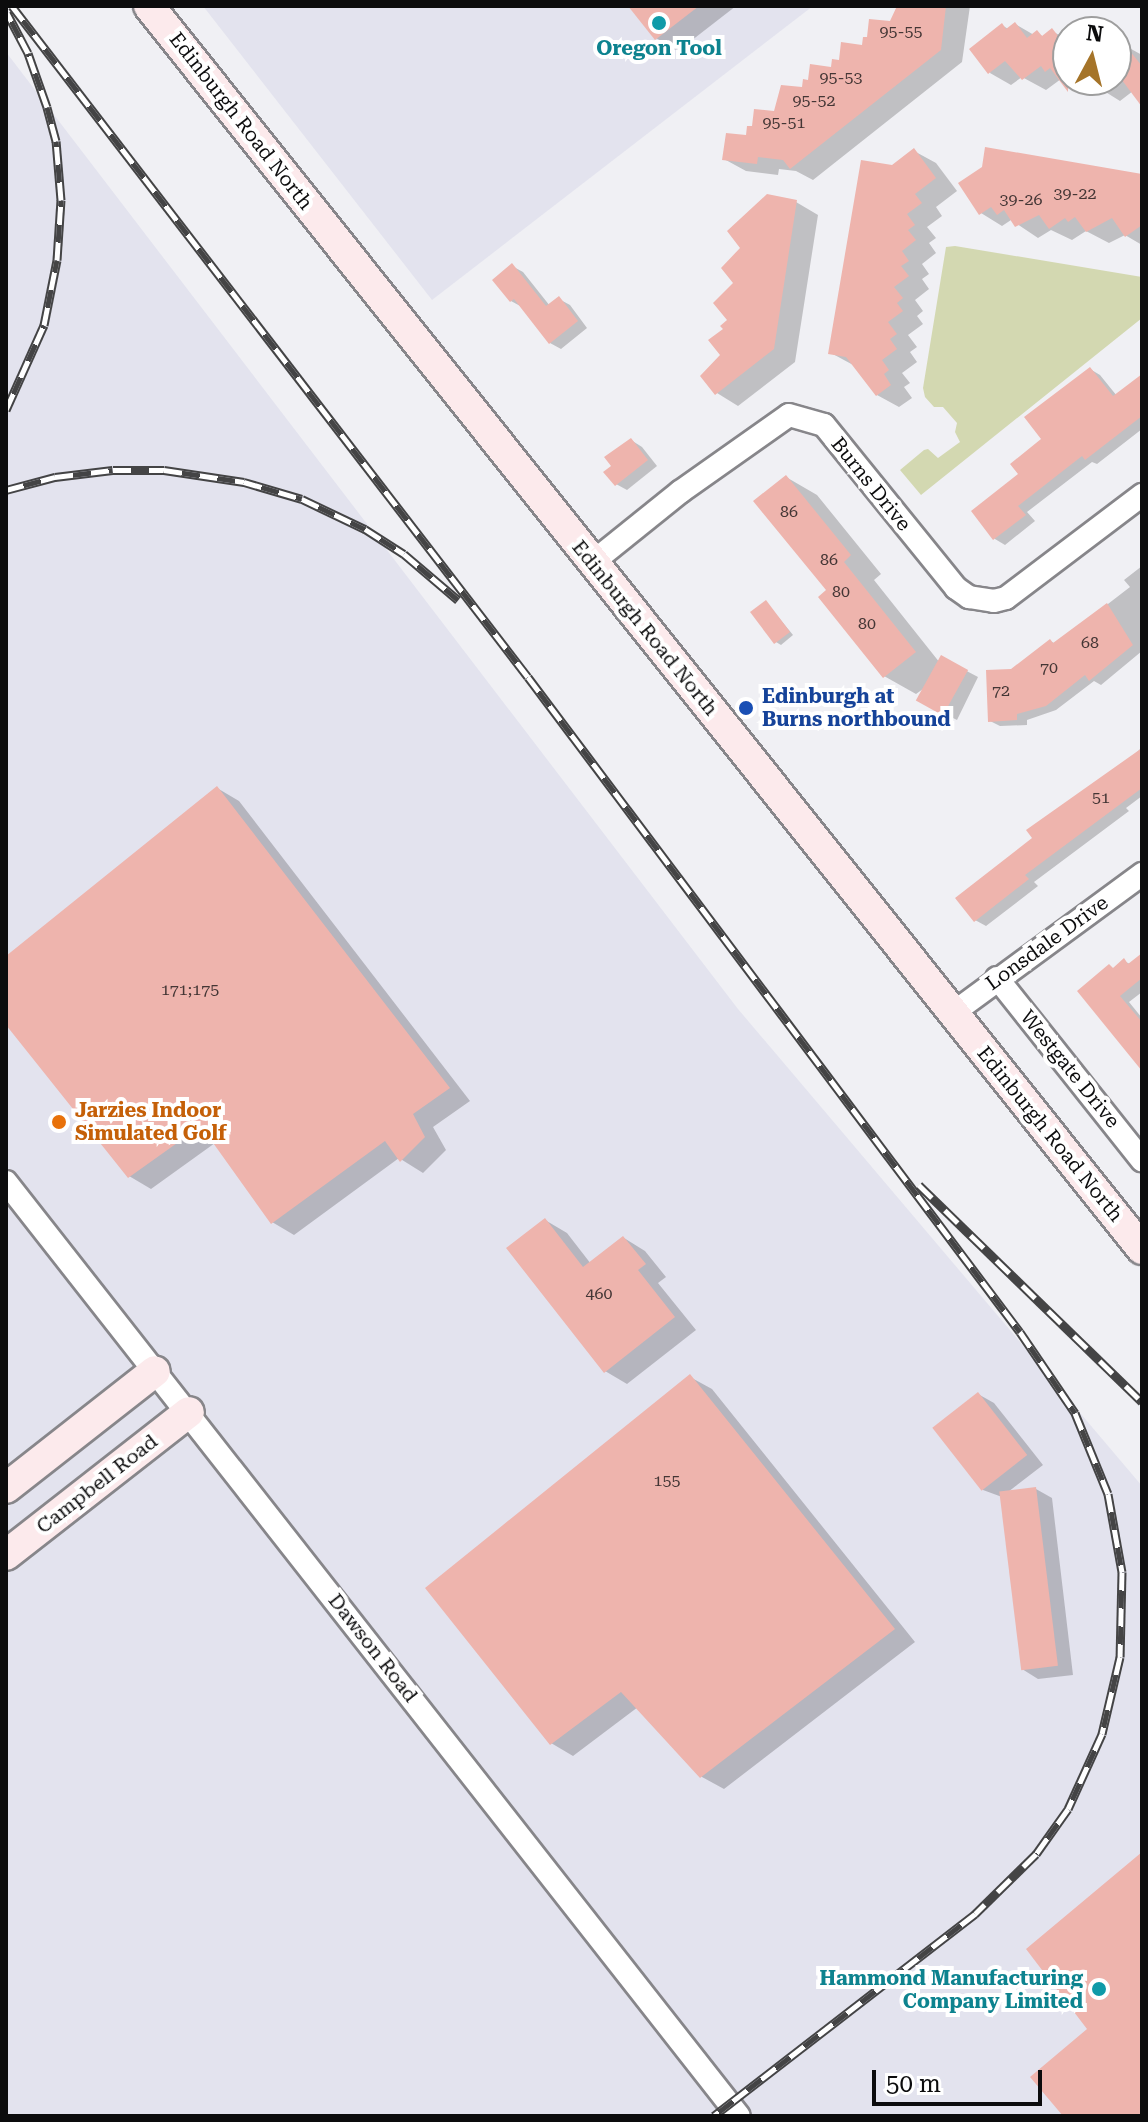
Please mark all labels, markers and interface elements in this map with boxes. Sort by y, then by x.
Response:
marker: Oregon Tool [650,14,668,32]
north arrow [1052,16,1132,96]
text: N [1085,20,1105,47]
house number: 95-55 [880,22,922,42]
street label: Edinburgh Road North [164,28,318,214]
place label: Oregon Tool [596,36,722,60]
house number: 95-53 [820,68,862,88]
house number: 95-52 [793,91,835,111]
house number: 95-51 [763,113,805,133]
house number: 39-22 [1054,184,1096,204]
house number: 39-26 [1000,190,1042,210]
street label: Burns Drive [826,432,916,536]
house number: 86 [780,502,798,522]
street label: Edinburgh Road North [567,536,723,720]
house number: 86 [820,550,838,570]
house number: 80 [832,582,850,602]
house number: 80 [858,614,876,634]
house number: 68 [1081,633,1099,653]
house number: 70 [1040,658,1058,678]
house number: 72 [992,681,1010,701]
place label: Edinburgh at Burns northbound [762,684,951,731]
marker: Edinburgh at Burns northbound [737,699,755,717]
house number: 51 [1092,788,1110,808]
street label: Lonsdale Drive [981,891,1113,995]
house number: 171;175 [161,980,219,1000]
street label: Westgate Drive [1015,1005,1125,1133]
street label: Edinburgh Road North [972,1042,1128,1226]
place label: Jarzies Indoor Simulated Golf [75,1098,227,1145]
marker: Jarzies Indoor Simulated Golf [50,1113,68,1131]
house number: 460 [586,1284,612,1304]
street label: Campbell Road [32,1429,162,1539]
house number: 155 [654,1471,680,1491]
street label: Dawson Road [323,1589,423,1707]
place label: Hammond Manufacturing Company Limited [819,1966,1083,2013]
marker: Hammond Manufacturing Company Limited [1090,1980,1108,1998]
scale bar [876,2054,1046,2104]
text: 50 m [886,2070,941,2098]

